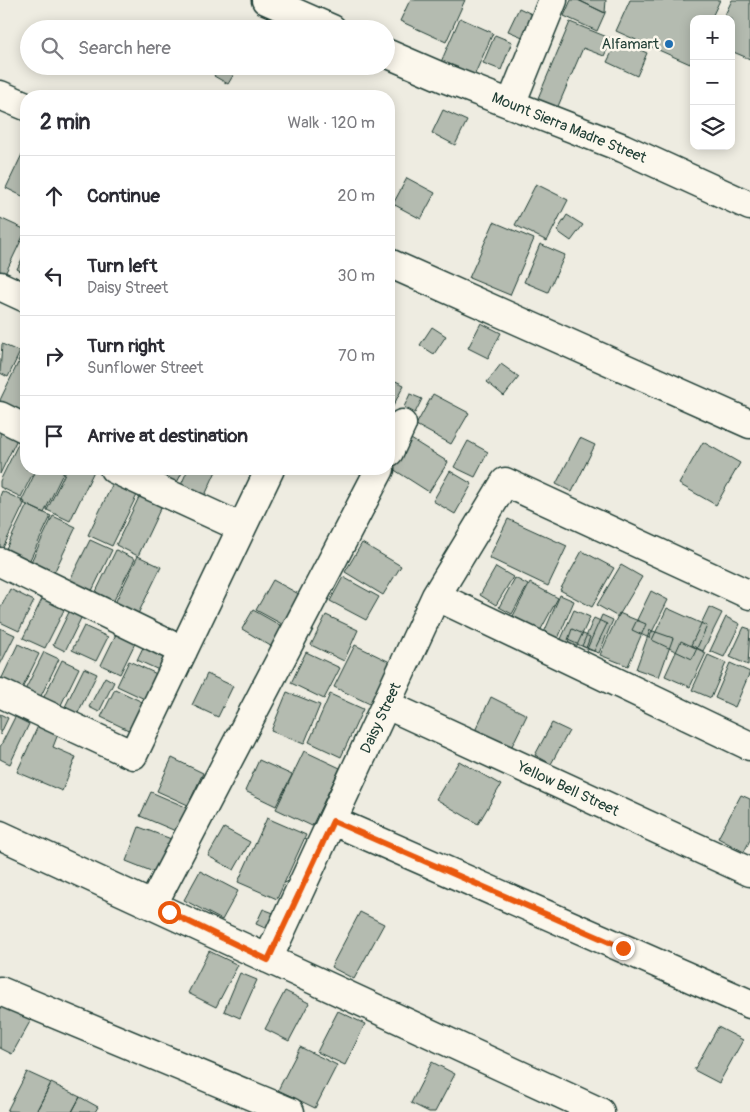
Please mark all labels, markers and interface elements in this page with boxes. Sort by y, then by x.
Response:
map controls [690,15,735,150]
button: + [690,15,735,60]
search box [20,20,395,75]
icon: search [38,34,66,62]
place label: Alfamart [602,35,660,54]
text: Search here [78,36,171,60]
marker: Alfamart [663,38,675,50]
button: − [690,60,735,105]
street label: Mount Sierra Madre Street [489,88,650,168]
button: layers [690,105,735,150]
text: 2 min [40,109,90,136]
text: Walk · 120 m [287,113,375,133]
icon: ahead [40,182,68,210]
text: Continue [87,184,160,208]
text: 20 m [337,186,375,206]
text: Turn left [87,254,157,278]
icon: left [40,262,68,290]
text: 30 m [337,266,375,286]
text: Daisy Street [87,278,168,298]
text: Turn right [87,334,165,358]
icon: right [40,342,68,370]
text: 70 m [338,346,375,366]
text: Sunflower Street [87,358,203,378]
icon: arrive [40,422,68,450]
text: Arrive at destination [87,424,248,448]
street label: Daisy Street [356,679,406,757]
street label: Yellow Bell Street [513,757,623,821]
route start [158,901,181,924]
route end [612,937,635,960]

